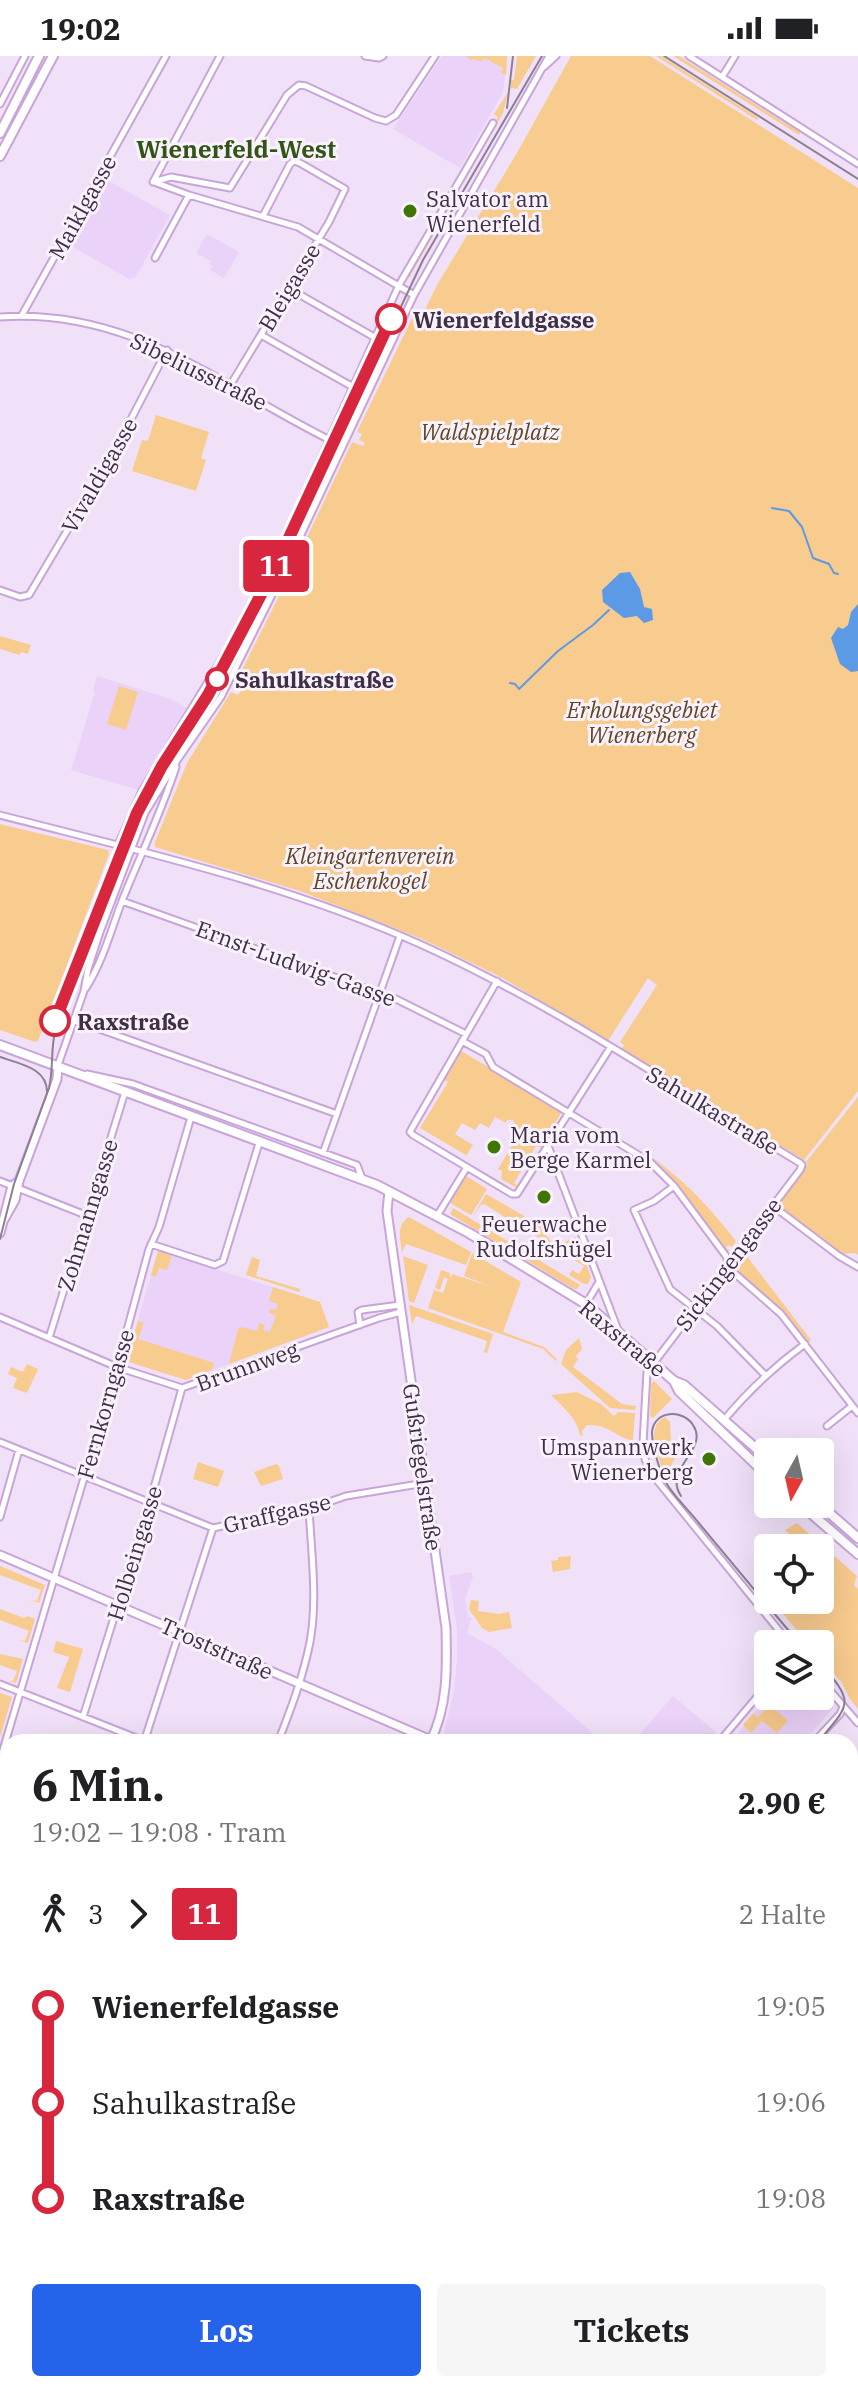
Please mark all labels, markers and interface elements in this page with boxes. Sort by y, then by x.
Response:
text: 19:02 [40,9,121,48]
district label: Wienerfeld-West [136,133,336,165]
street label: Maiklgasse [42,150,122,264]
place label: Salvator am Wienerfeld [426,184,549,238]
marker: Salvator am Wienerfeld [401,202,419,220]
street label: Bleigasse [252,238,326,336]
marker: Wienerfeldgasse [376,304,406,334]
place label: Wienerfeldgasse [413,305,594,334]
street label: Sibeliusstraße [126,325,272,417]
street label: Vivaldigasse [54,412,144,538]
park label: Waldspielplatz [421,417,560,446]
line badge: 11 [240,540,312,592]
text: 11 [259,547,293,584]
place label: Sahulkastraße [235,665,394,694]
marker: Sahulkastraße [206,668,228,690]
park label: Erholungsgebiet Wienerberg [566,695,718,749]
park label: Kleingartenverein Eschenkogel [285,841,455,895]
street label: Ernst-Ludwig-Gasse [192,913,400,1013]
marker: Raxstraße [40,1006,70,1036]
place label: Raxstraße [77,1007,189,1036]
street label: Sahulkastraße [641,1059,785,1161]
place label: Maria vom Berge Karmel [510,1120,651,1174]
street label: Zohmanngasse [50,1135,124,1295]
marker: Maria vom Berge Karmel [485,1138,503,1156]
marker: Feuerwache Rudolfshügel [535,1188,553,1206]
street label: Sickingengasse [668,1191,788,1337]
place label: Feuerwache Rudolfshügel [476,1209,612,1263]
street label: Raxstraße [573,1293,673,1383]
street label: Fernkorngasse [70,1326,140,1482]
street label: Brunnweg [192,1334,302,1398]
street label: Gußriegelstraße [397,1382,449,1552]
place label: Umspannwerk Wienerberg [540,1432,693,1486]
north arrow [754,1438,834,1518]
map controls [754,1438,834,1710]
marker: Umspannwerk Wienerberg [700,1450,718,1468]
street label: Holbeingasse [100,1482,168,1624]
street label: Graffgasse [220,1487,334,1539]
button: locate [754,1534,834,1614]
street label: Troststraße [156,1610,278,1686]
button: layers [754,1630,834,1710]
text: 6 Min. [32,1756,165,1813]
text: 2.90 € [738,1783,826,1822]
text: 19:02 – 19:08 · Tram [32,1815,287,1849]
icon: walk [32,1892,76,1936]
icon: forward [116,1892,160,1936]
text: 11 [188,1895,221,1932]
text: 3 [88,1897,104,1931]
text: 2 Halte [739,1897,826,1931]
text: Wienerfeldgasse [92,1987,339,2026]
text: 19:05 [756,1989,826,2023]
text: Sahulkastraße [92,2083,296,2122]
text: 19:06 [756,2085,826,2119]
text: Raxstraße [92,2179,245,2218]
text: 19:08 [756,2181,826,2215]
button: Los [32,2284,421,2376]
button: Tickets [437,2284,826,2376]

